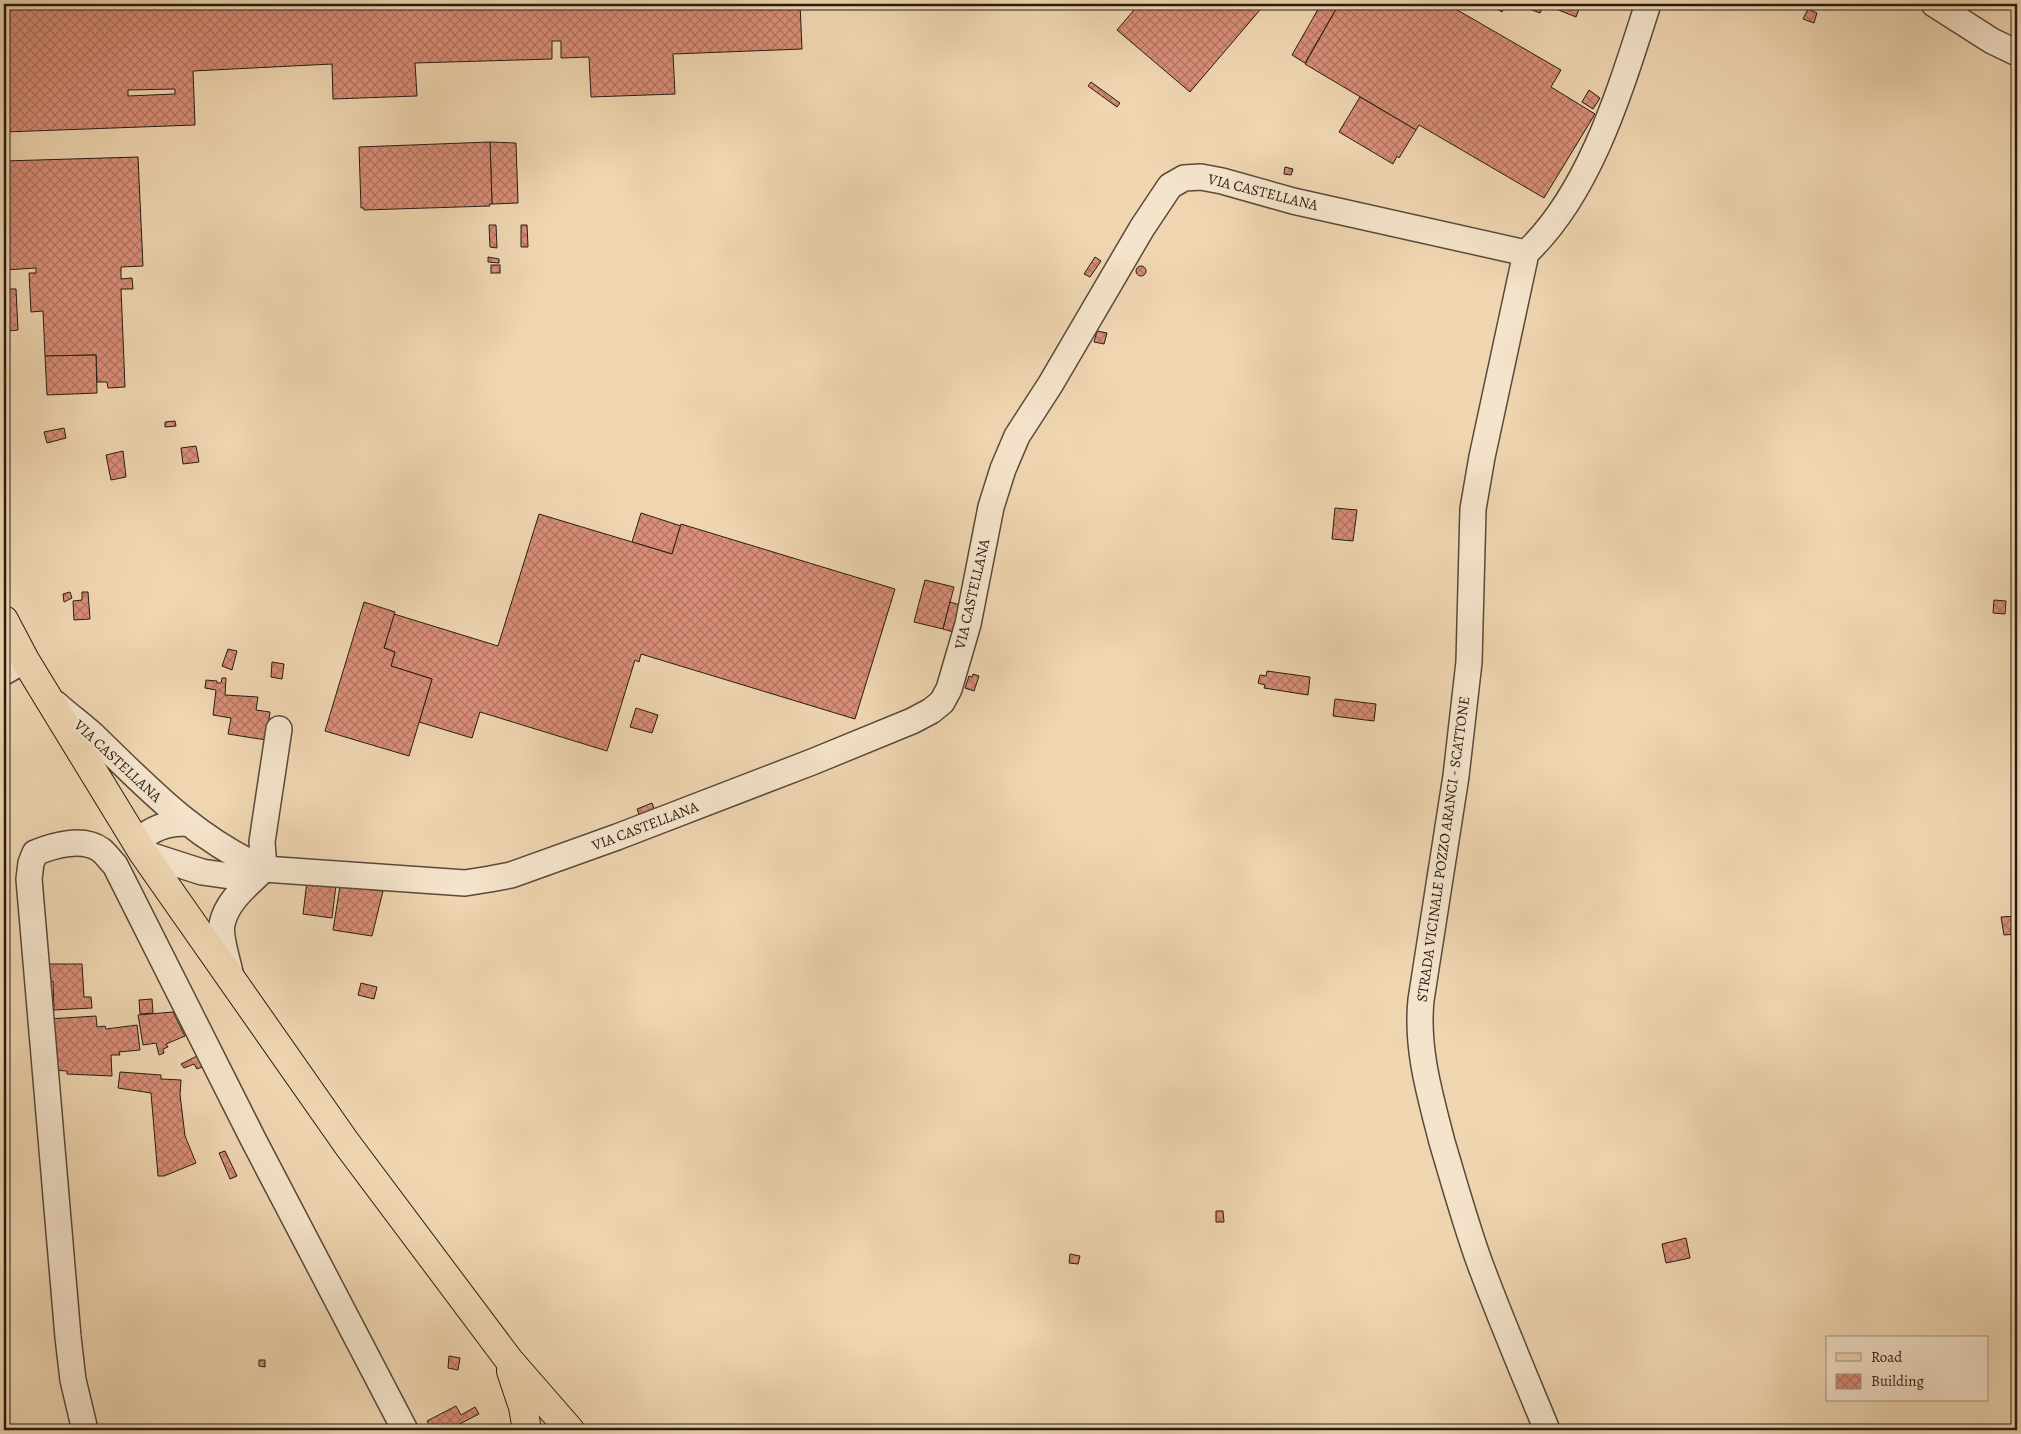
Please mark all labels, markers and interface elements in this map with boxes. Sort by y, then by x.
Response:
street label: VIA CASTELLANA [1205,168,1320,215]
street label: VIA CASTELLANA [949,537,994,652]
street label: STRADA VICINALE POZZO ARANCI - SCATTONE [1412,695,1474,1003]
street label: VIA CASTELLANA [69,715,166,807]
street label: VIA CASTELLANA [588,796,701,856]
legend [1826,1336,1988,1402]
text: Road [1871,1347,1903,1367]
text: Building [1871,1371,1924,1391]

